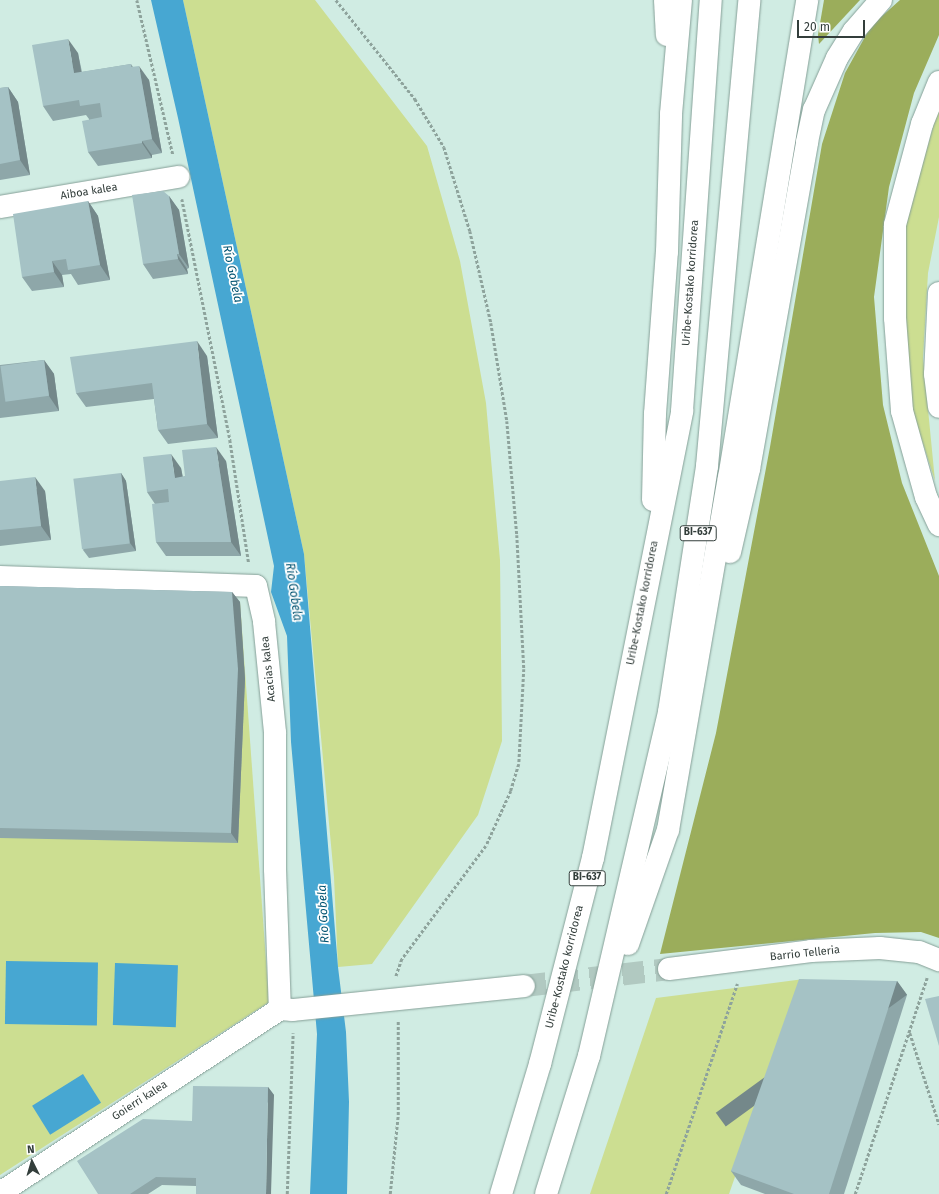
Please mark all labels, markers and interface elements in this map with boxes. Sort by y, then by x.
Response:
scale bar [799,12,867,38]
text: 20 m [804,20,830,34]
street label: Aiboa kalea [60,181,118,203]
street label: Uribe-Kostako korridorea [680,219,702,347]
water label: Río Gobela [219,244,245,304]
road number: BI-637 [679,525,717,541]
street label: Uribe-Kostako korridorea [624,540,662,666]
water label: Río Gobela [282,562,304,622]
street label: Acacias kalea [259,635,279,703]
road number: BI-637 [568,870,606,886]
water label: Río Gobela [315,884,333,944]
street label: Uribe-Kostako korridorea [543,904,587,1030]
street label: Barrio Telleria [769,944,841,964]
street label: Goierri kalea [110,1078,170,1124]
north arrow [12,1142,52,1182]
text: N [27,1143,35,1156]

